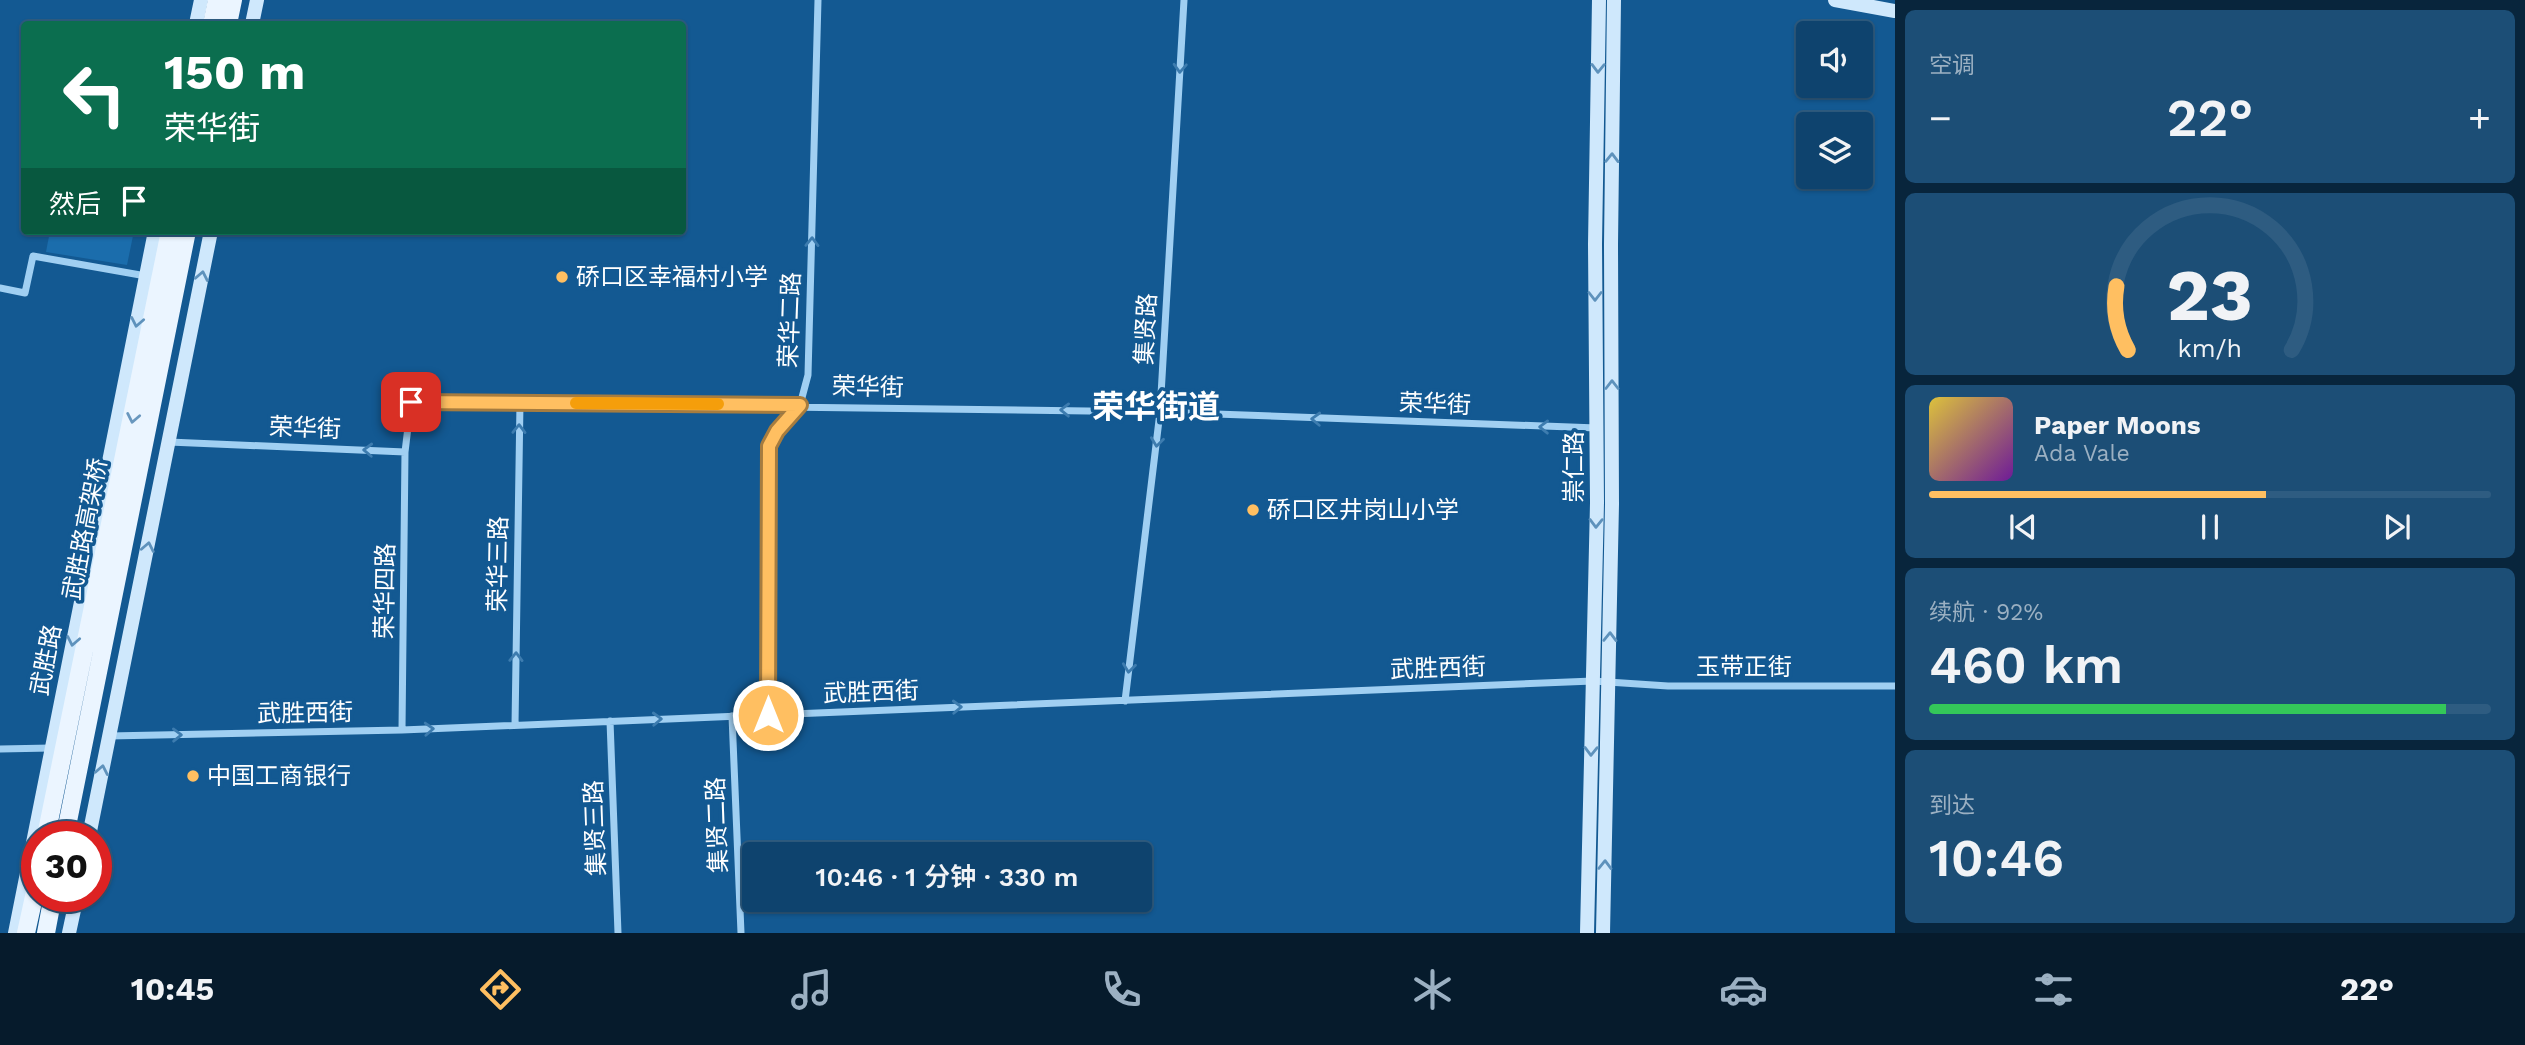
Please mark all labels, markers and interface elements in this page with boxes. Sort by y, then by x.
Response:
map controls [1796,21,1873,189]
button: sound [1796,21,1873,98]
text: 150 m [164,43,305,101]
icon: left [49,49,140,140]
text: 空调 [1929,52,1975,79]
one-way arrow [1172,63,1187,74]
one-way arrow [1590,63,1605,74]
text: 22° [2167,88,2253,149]
text: − [1929,96,1952,140]
text: + [2468,96,2491,140]
text: 荣华街 [164,109,260,147]
button: layers [1796,112,1873,189]
one-way arrow [1604,152,1620,163]
icon: arrive [115,182,153,220]
text: 然后 [49,189,101,219]
one-way arrow [804,236,819,247]
text: 23 [2167,252,2253,338]
place label: 硚口区幸福村小学 [576,263,768,291]
marker: 硚口区幸福村小学 [554,269,570,285]
one-way arrow [194,270,209,282]
street label: 荣华二路 [774,272,806,368]
one-way arrow [1587,291,1603,301]
street label: 集贤路 [1130,292,1162,366]
one-way arrow [130,316,145,328]
text: km/h [2178,334,2242,363]
pin [381,372,441,432]
street label: 荣华街 [832,372,904,402]
one-way arrow [1604,380,1620,390]
icon: arrive [392,383,430,421]
district label: 荣华街道 [1092,388,1220,426]
street label: 荣华街 [1399,389,1471,419]
one-way arrow [1059,403,1070,418]
text: Paper Moons [2034,410,2201,440]
one-way arrow [1311,411,1322,426]
one-way arrow [126,412,141,424]
street label: 荣华街 [269,413,341,443]
one-way arrow [1538,420,1549,435]
one-way arrow [512,424,527,435]
street label: 崇仁路 [1560,431,1588,503]
one-way arrow [1149,436,1164,448]
text: Ada Vale [2034,440,2130,467]
one-way arrow [362,443,373,458]
street label: 武胜路高架桥 [58,456,112,602]
place label: 硚口区井岗山小学 [1267,496,1459,524]
marker: 硚口区井岗山小学 [1245,502,1261,518]
icon: previous [2004,508,2042,546]
icon: pause [2191,508,2229,546]
icon: next [2378,508,2416,546]
street label: 荣华三路 [483,516,513,612]
one-way arrow [1589,518,1604,529]
one-way arrow [139,541,154,553]
street label: 荣华四路 [370,543,400,639]
text: 续航 · 92% [1929,599,2043,626]
street label: 武胜路 [25,622,67,698]
one-way arrow [1602,632,1617,643]
one-way arrow [66,635,81,647]
text: 460 km [1929,635,2123,696]
one-way arrow [508,651,524,662]
street label: 武胜西街 [1390,652,1486,684]
street label: 玉带正街 [1696,653,1792,681]
one-way arrow [1122,662,1137,674]
street label: 武胜西街 [823,676,919,708]
position arrow [731,678,805,752]
street label: 武胜西街 [257,698,353,728]
one-way arrow [952,700,963,715]
one-way arrow [651,712,662,727]
one-way arrow [424,721,435,736]
one-way arrow [172,727,183,742]
one-way arrow [1584,745,1599,756]
place label: 中国工商银行 [207,762,351,790]
one-way arrow [94,764,109,776]
marker: 中国工商银行 [185,768,201,784]
street label: 集贤二路 [701,777,733,873]
street label: 集贤三路 [579,780,611,876]
text: 到达 [1929,792,1975,819]
speed limit sign: 30 [21,821,112,912]
text: 10:46 [1929,828,2064,889]
one-way arrow [1597,859,1613,870]
text: 10:46 · 1 分钟 · 330 m [816,862,1078,892]
icon: directions [476,965,525,1014]
icon: music [787,965,836,1014]
icon: phone [1097,965,1146,1014]
icon: climate [1408,965,1457,1014]
icon: car [1719,965,1768,1014]
icon: filters [2029,965,2078,1014]
text: 10:45 [131,970,214,1008]
text: 22° [2340,970,2394,1008]

